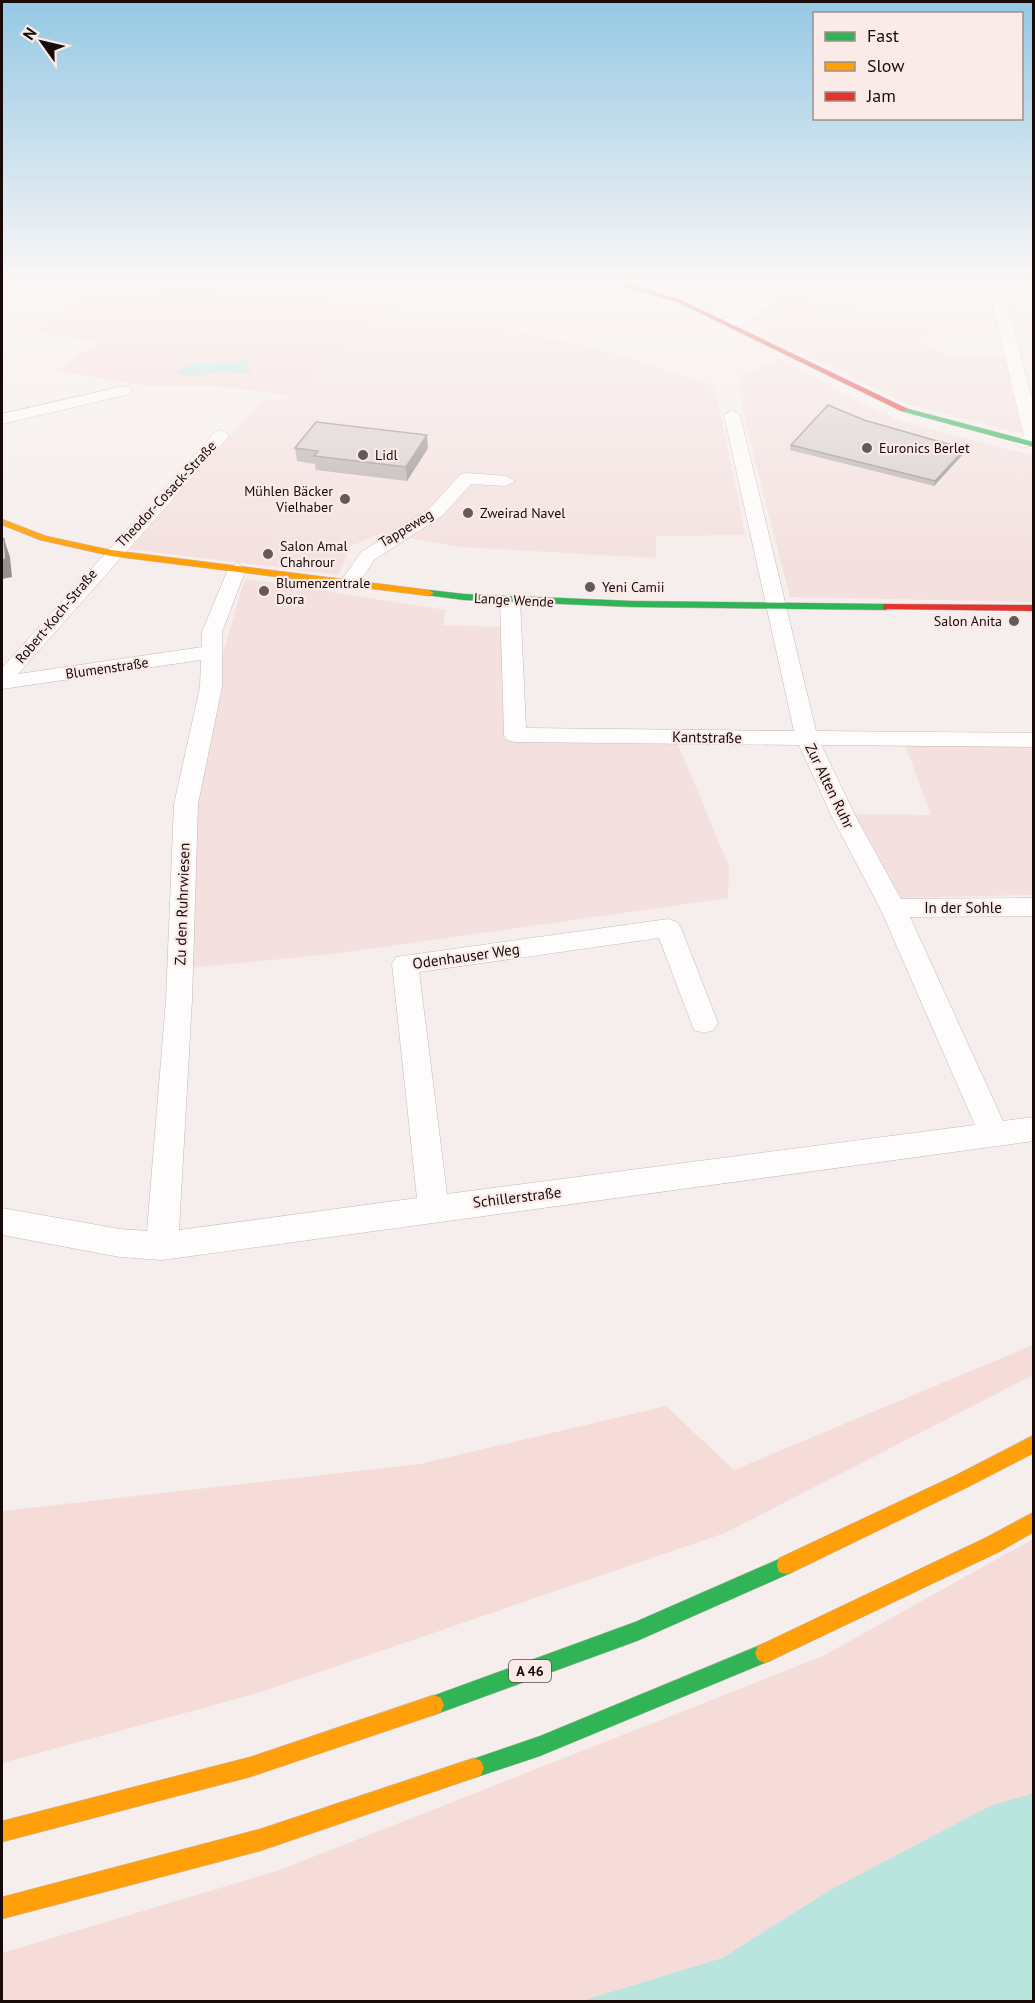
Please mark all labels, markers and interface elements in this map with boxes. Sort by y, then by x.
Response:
north arrow [12,12,72,72]
legend [813,12,1023,120]
text: N [18,24,41,44]
text: Fast [867,24,899,47]
text: Slow [867,54,905,77]
text: Jam [866,84,896,107]
street label: Theodor-Cosack-Straße [112,437,220,551]
place label: Euronics Berlet [879,439,970,457]
marker: Euronics Berlet [860,441,874,455]
place label: Lidl [375,446,398,464]
marker: Lidl [356,448,370,462]
place label: Mühlen Bäcker Vielhaber [244,482,333,516]
marker: Mühlen Bäcker Vielhaber [338,492,352,506]
place label: Zweirad Navel [480,504,565,522]
street label: Tappeweg [376,505,436,551]
marker: Zweirad Navel [461,506,475,520]
place label: Salon Amal Chahrour [280,537,348,571]
marker: Salon Amal Chahrour [261,547,275,561]
street label: Robert-Koch-Straße [11,565,101,667]
place label: Blumenzentrale Dora [276,574,370,608]
place label: Yeni Camii [602,578,664,596]
marker: Yeni Camii [583,580,597,594]
marker: Blumenzentrale Dora [257,584,271,598]
street label: Lange Wende [474,589,554,611]
place label: Salon Anita [934,612,1002,630]
marker: Salon Anita [1007,614,1021,628]
street label: Blumenstraße [64,653,150,683]
street label: Kantstraße [672,727,742,747]
street label: Zur Alten Ruhr [801,740,859,832]
street label: Zu den Ruhrwiesen [170,842,194,966]
street label: In der Sohle [924,898,1002,917]
street label: Odenhauser Weg [411,939,521,973]
street label: Schillerstraße [472,1182,562,1212]
road number: A 46 [509,1660,551,1682]

